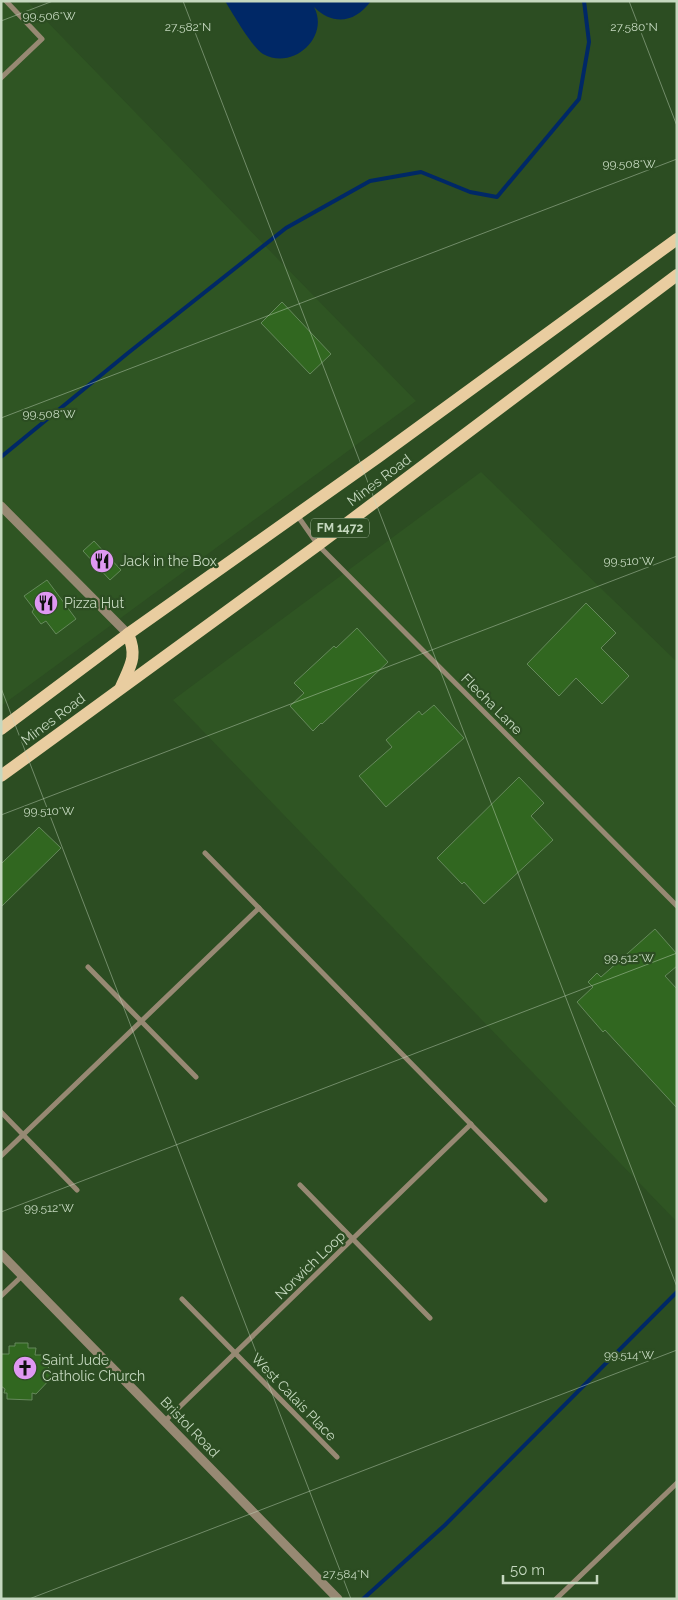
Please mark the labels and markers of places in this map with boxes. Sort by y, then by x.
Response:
restaurant icon: Jack in the Box [89,548,115,574]
place label: Jack in the Box [120,553,217,569]
restaurant icon: Pizza Hut [33,590,59,616]
place label: Pizza Hut [64,595,124,611]
place label: Saint Jude Catholic Church [42,1352,145,1384]
church icon: Saint Jude Catholic Church [12,1355,38,1381]

